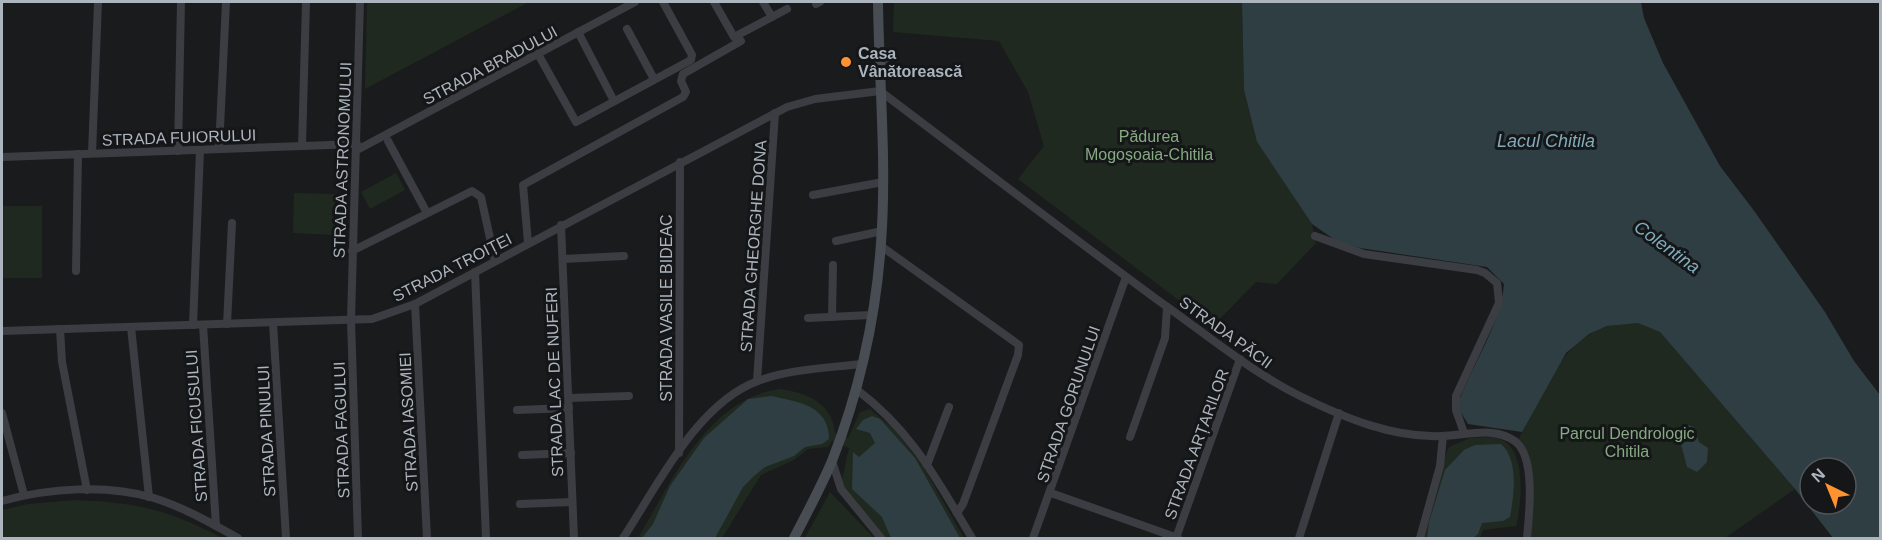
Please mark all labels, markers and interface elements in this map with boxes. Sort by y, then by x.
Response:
street label: STRADA BRADULUI [420,23,560,108]
place label: Casa Vânătorească [858,45,962,80]
marker: Casa Vânătorească [839,55,853,69]
street label: STRADA ASTRONOMULUI [331,62,354,258]
street label: STRADA FUIORULUI [101,126,257,149]
park label: Pădurea Mogoșoaia-Chitila [1085,128,1213,163]
water label: Lacul Chitila [1497,131,1595,151]
street label: STRADA GHEORGHE DONA [738,139,769,353]
street label: STRADA VASILE BIDEAC [658,214,675,402]
water label: Colentina [1630,217,1704,277]
street label: STRADA TROIȚEI [390,230,515,305]
street label: STRADA LAC DE NUFERI [543,287,566,477]
street label: STRADA PĂCII [1176,292,1276,372]
street label: STRADA GORUNULUI [1034,324,1103,485]
street label: STRADA FICUSULUI [183,349,210,503]
street label: STRADA IASOMIEI [396,352,421,492]
street label: STRADA FAGULUI [331,361,352,499]
street label: STRADA PINULUI [255,365,278,497]
street label: STRADA ARȚARILOR [1161,366,1232,522]
park label: Parcul Dendrologic Chitila [1559,425,1695,460]
north arrow [1798,456,1858,516]
text: N [1808,465,1828,486]

